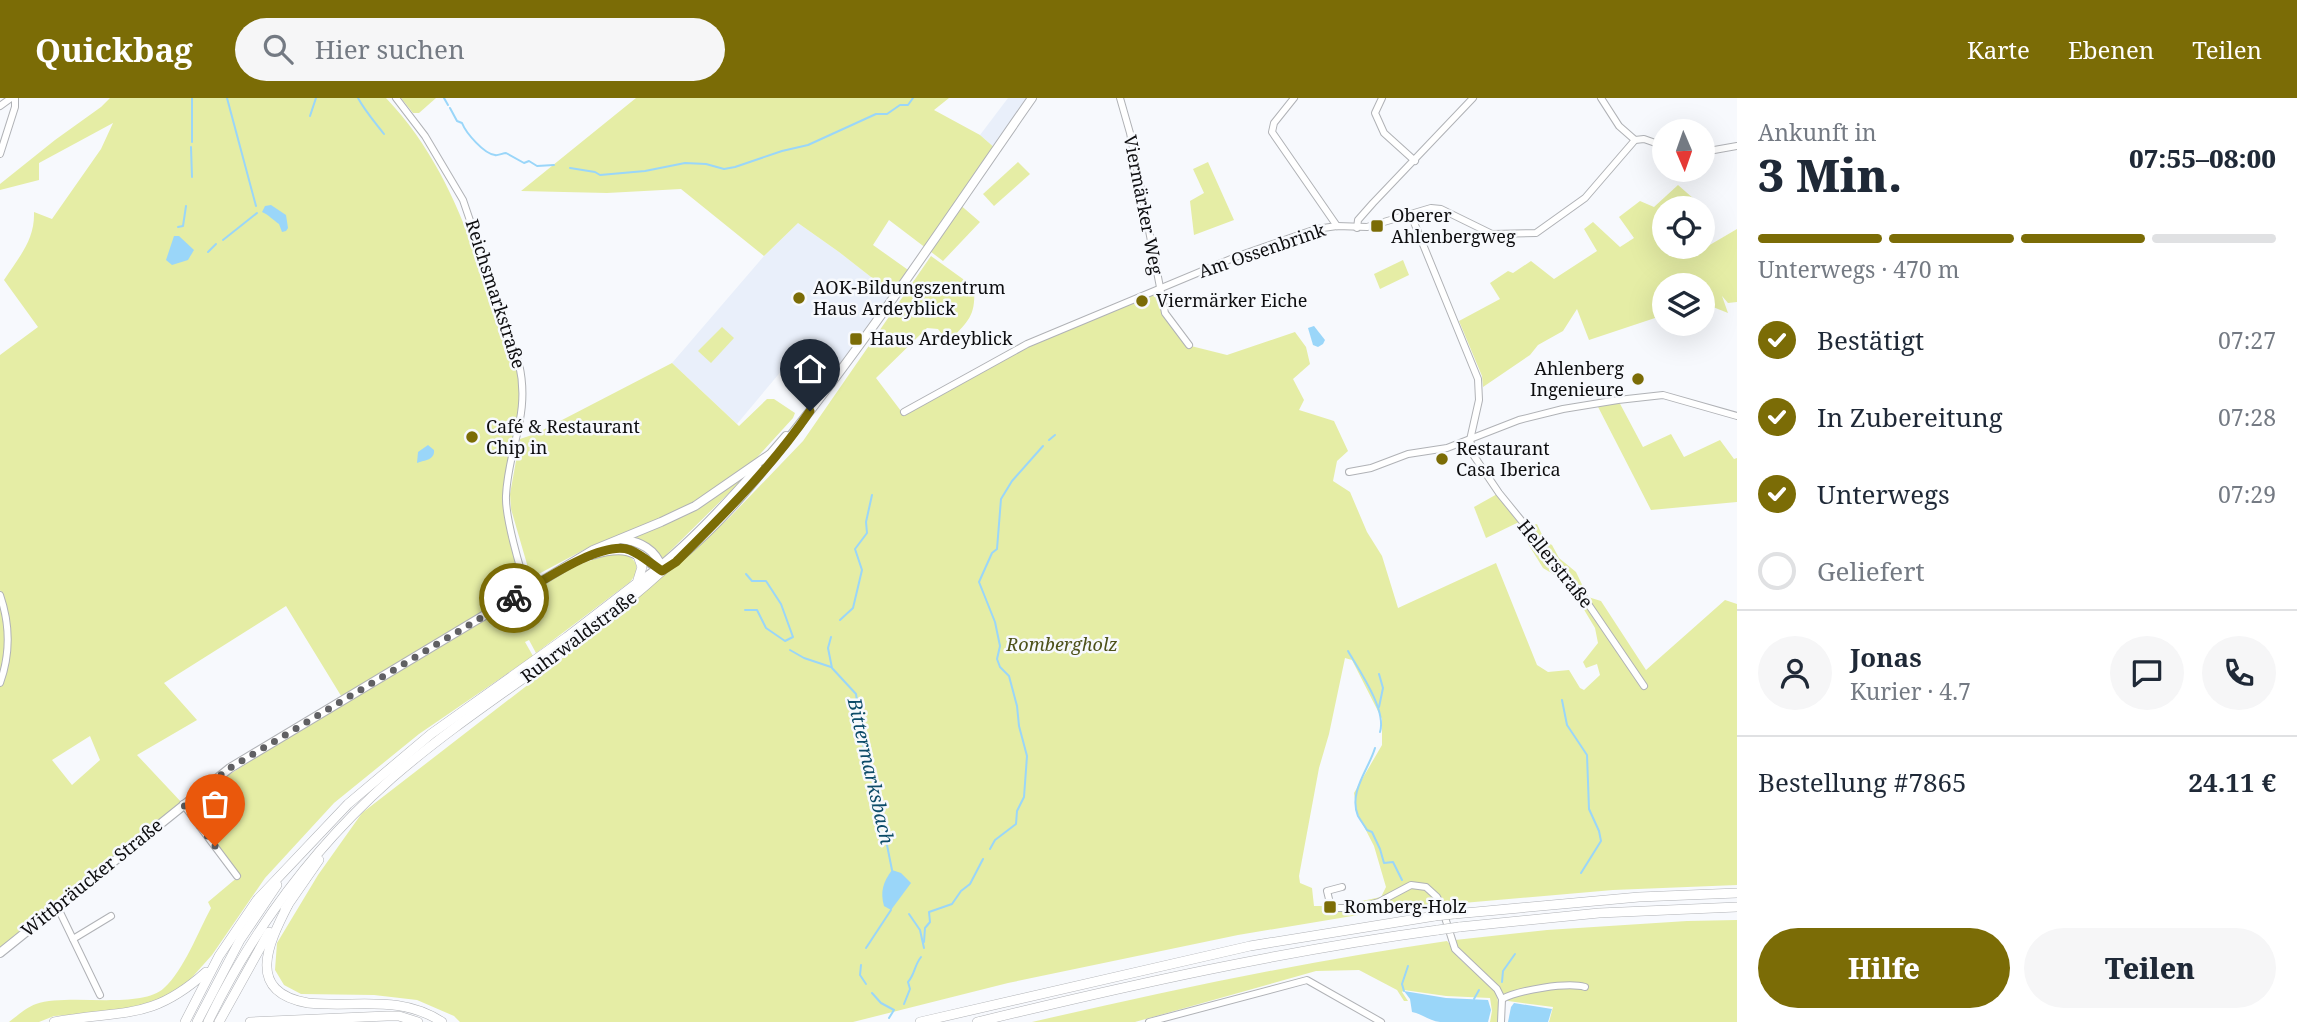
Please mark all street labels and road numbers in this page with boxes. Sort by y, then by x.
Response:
street label: Viermärker Weg [1119,133,1169,277]
street label: Reichsmarkstraße [460,216,531,371]
street label: Am Ossenbrink [1195,217,1329,283]
street label: Hellerstraße [1513,514,1599,613]
street label: Ruhrwaldstraße [516,585,641,688]
street label: Wittbräucker Straße [16,813,167,942]

